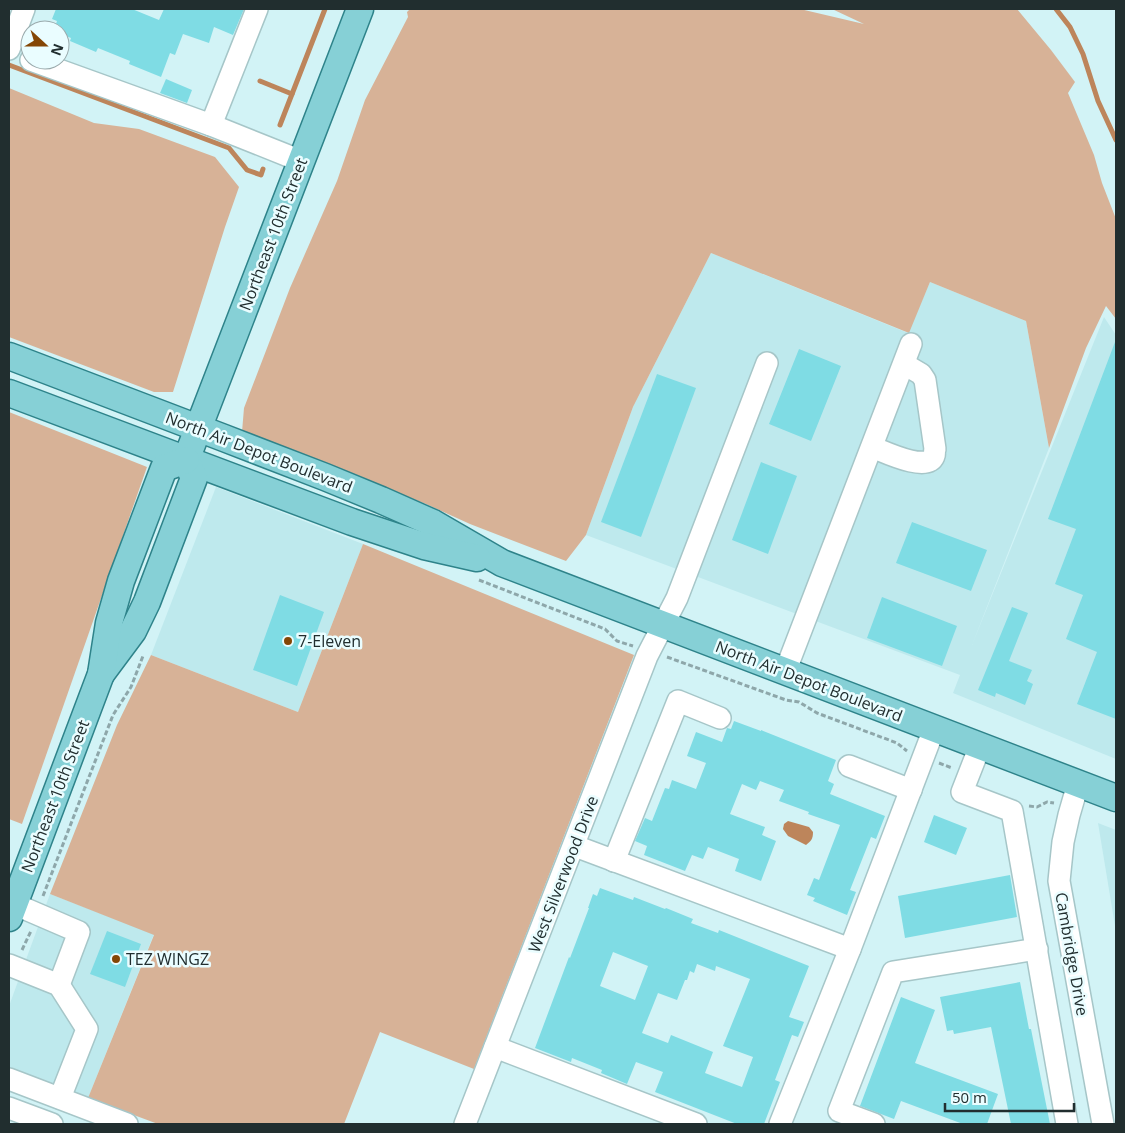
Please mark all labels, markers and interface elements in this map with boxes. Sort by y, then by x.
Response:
north arrow [20,20,70,70]
text: N [47,41,69,59]
street label: Northeast 10th Street [234,154,312,313]
street label: North Air Depot Boulevard [162,406,356,498]
place label: 7-Eleven [298,630,361,652]
marker: 7-Eleven [282,635,294,647]
street label: North Air Depot Boulevard [712,635,906,727]
street label: Northeast 10th Street [16,716,94,875]
street label: West Silverwood Drive [523,792,603,956]
street label: Cambridge Drive [1050,891,1094,1017]
place label: TEZ WINGZ [126,948,209,970]
marker: TEZ WINGZ [110,953,122,965]
scale bar [945,1080,1074,1112]
text: 50 m [952,1087,987,1107]

